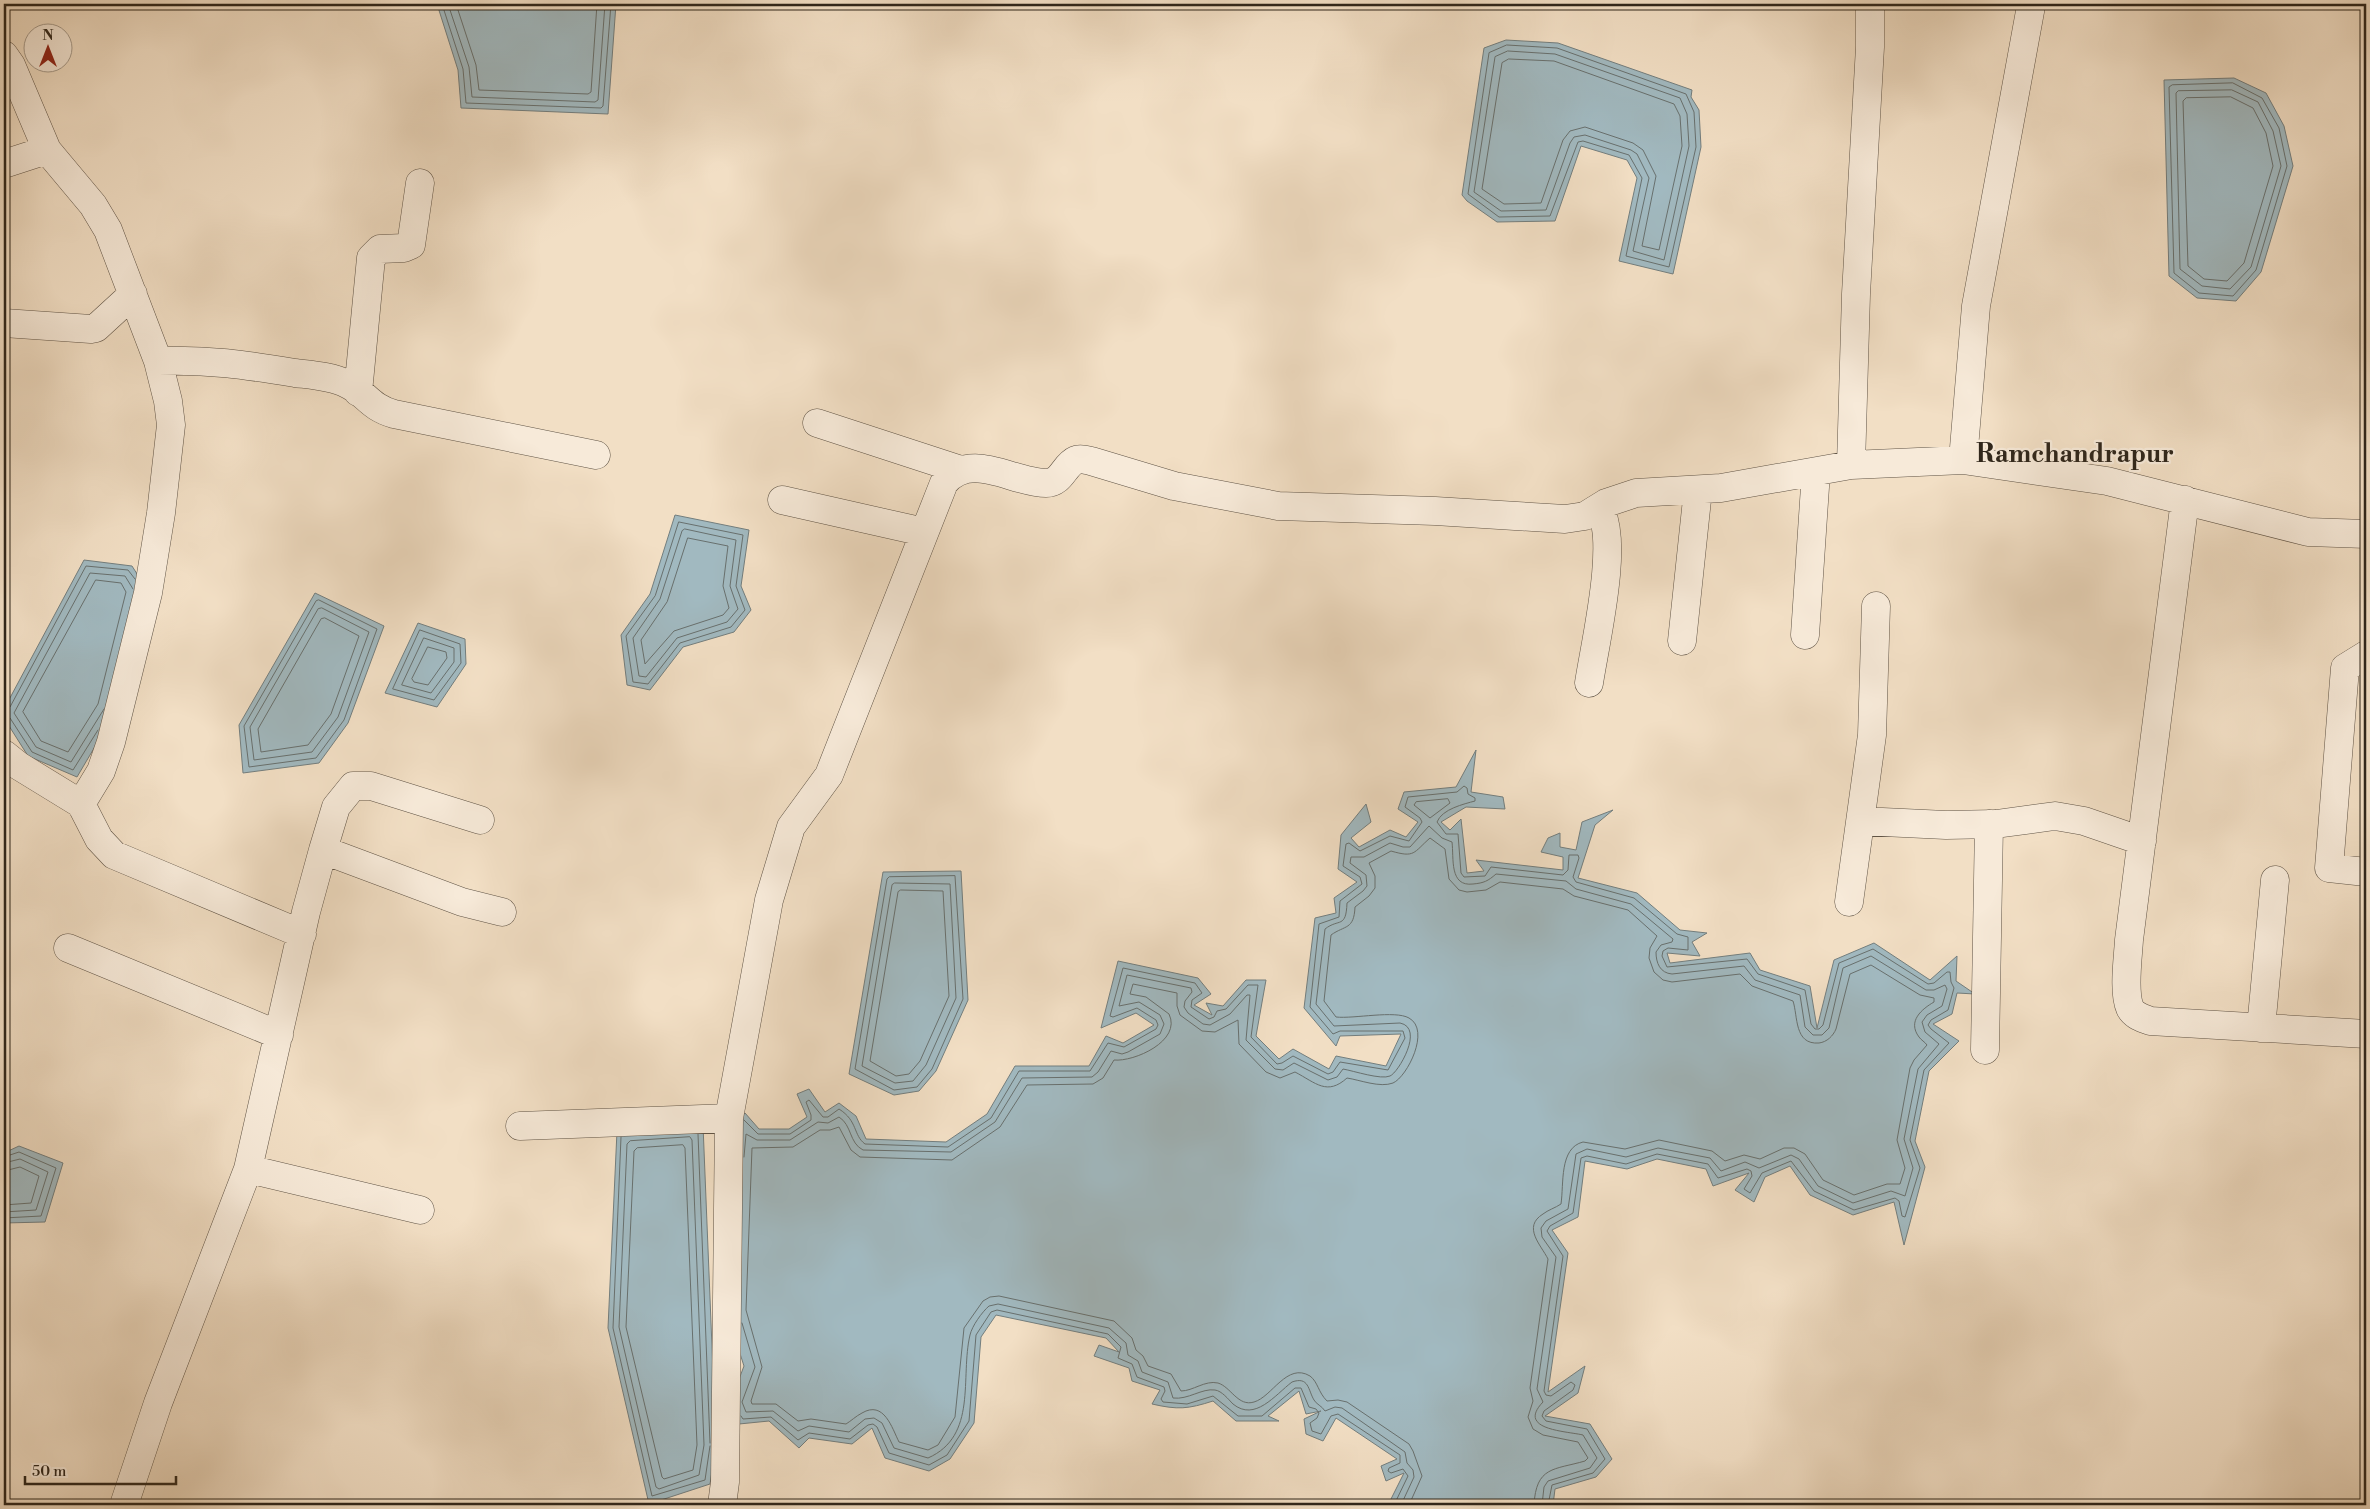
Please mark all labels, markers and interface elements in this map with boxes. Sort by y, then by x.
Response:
north arrow [22,22,72,72]
text: N [42,27,54,45]
district label: Ramchandrapur [1976,439,2174,470]
scale bar [25,1454,176,1486]
text: 50 m [32,1462,66,1481]

